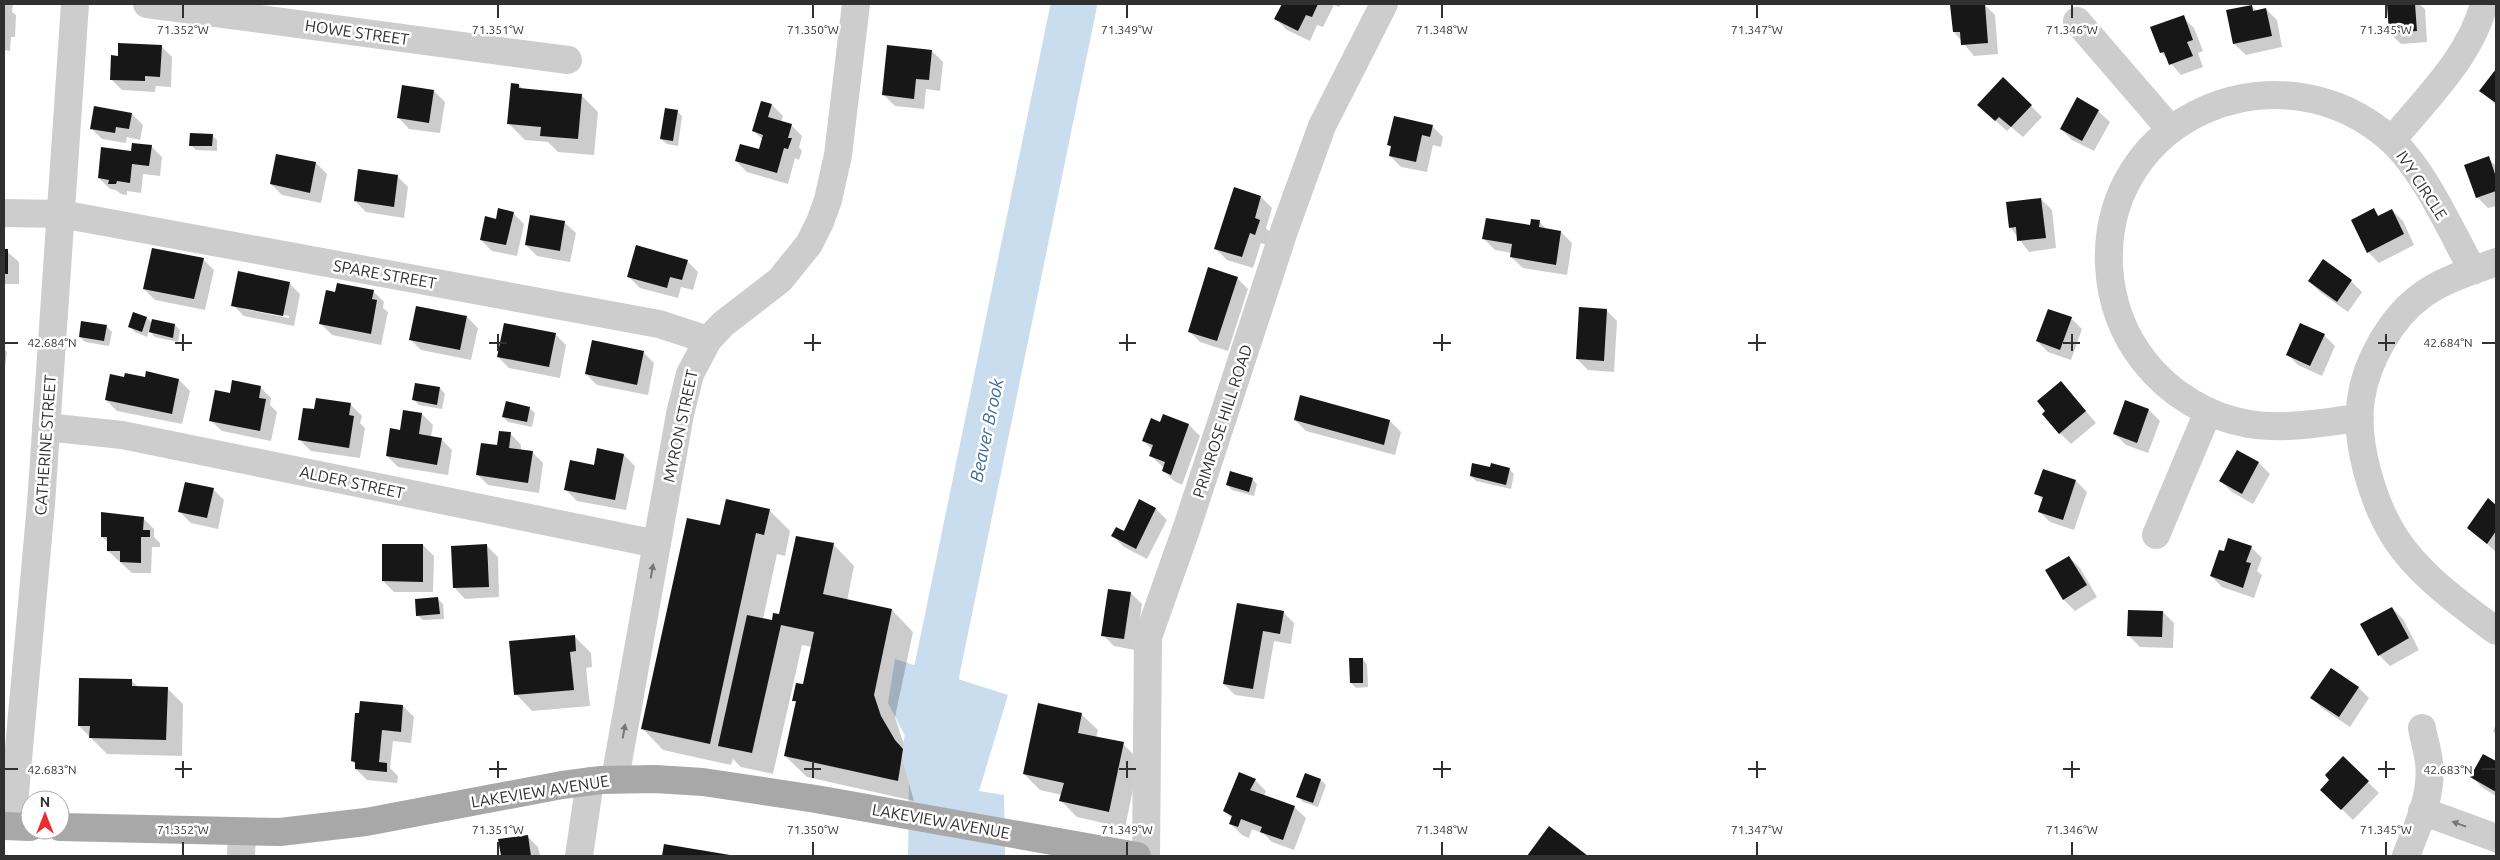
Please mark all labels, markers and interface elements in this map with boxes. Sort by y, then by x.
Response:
street label: HOWE STREET [304,16,410,48]
text: 71.352°W [157,23,209,36]
text: 71.351°W [472,23,524,36]
text: 71.350°W [787,23,839,36]
text: 71.349°W [1101,23,1153,36]
text: 71.348°W [1416,23,1468,36]
text: 71.347°W [1731,23,1783,36]
text: 71.346°W [2046,23,2098,36]
text: 71.345°W [2360,23,2412,36]
street label: IVY CIRCLE [2393,147,2451,223]
street label: SPARE STREET [332,256,438,292]
text: 42.684°N [27,336,77,349]
text: 42.684°N [2423,336,2473,349]
street label: PRIMROSE HILL ROAD [1189,342,1255,500]
street label: MYRON STREET [659,368,701,484]
street label: CATHERINE STREET [31,374,59,516]
water label: Beaver Brook [965,376,1007,484]
street label: ALDER STREET [298,462,406,502]
one-way arrow [649,562,657,578]
one-way arrow [620,722,628,738]
text: 42.683°N [27,763,77,776]
text: 42.683°N [2423,763,2473,776]
street label: LAKEVIEW AVENUE [470,771,610,811]
north arrow [20,790,70,840]
text: N [40,794,50,810]
street label: LAKEVIEW AVENUE [871,800,1011,842]
one-way arrow [2452,820,2467,827]
text: 71.352°W [157,823,209,836]
text: 71.351°W [472,823,524,836]
text: 71.350°W [787,823,839,836]
text: 71.349°W [1101,823,1153,836]
text: 71.348°W [1416,823,1468,836]
text: 71.347°W [1731,823,1783,836]
text: 71.346°W [2046,823,2098,836]
text: 71.345°W [2360,823,2412,836]

